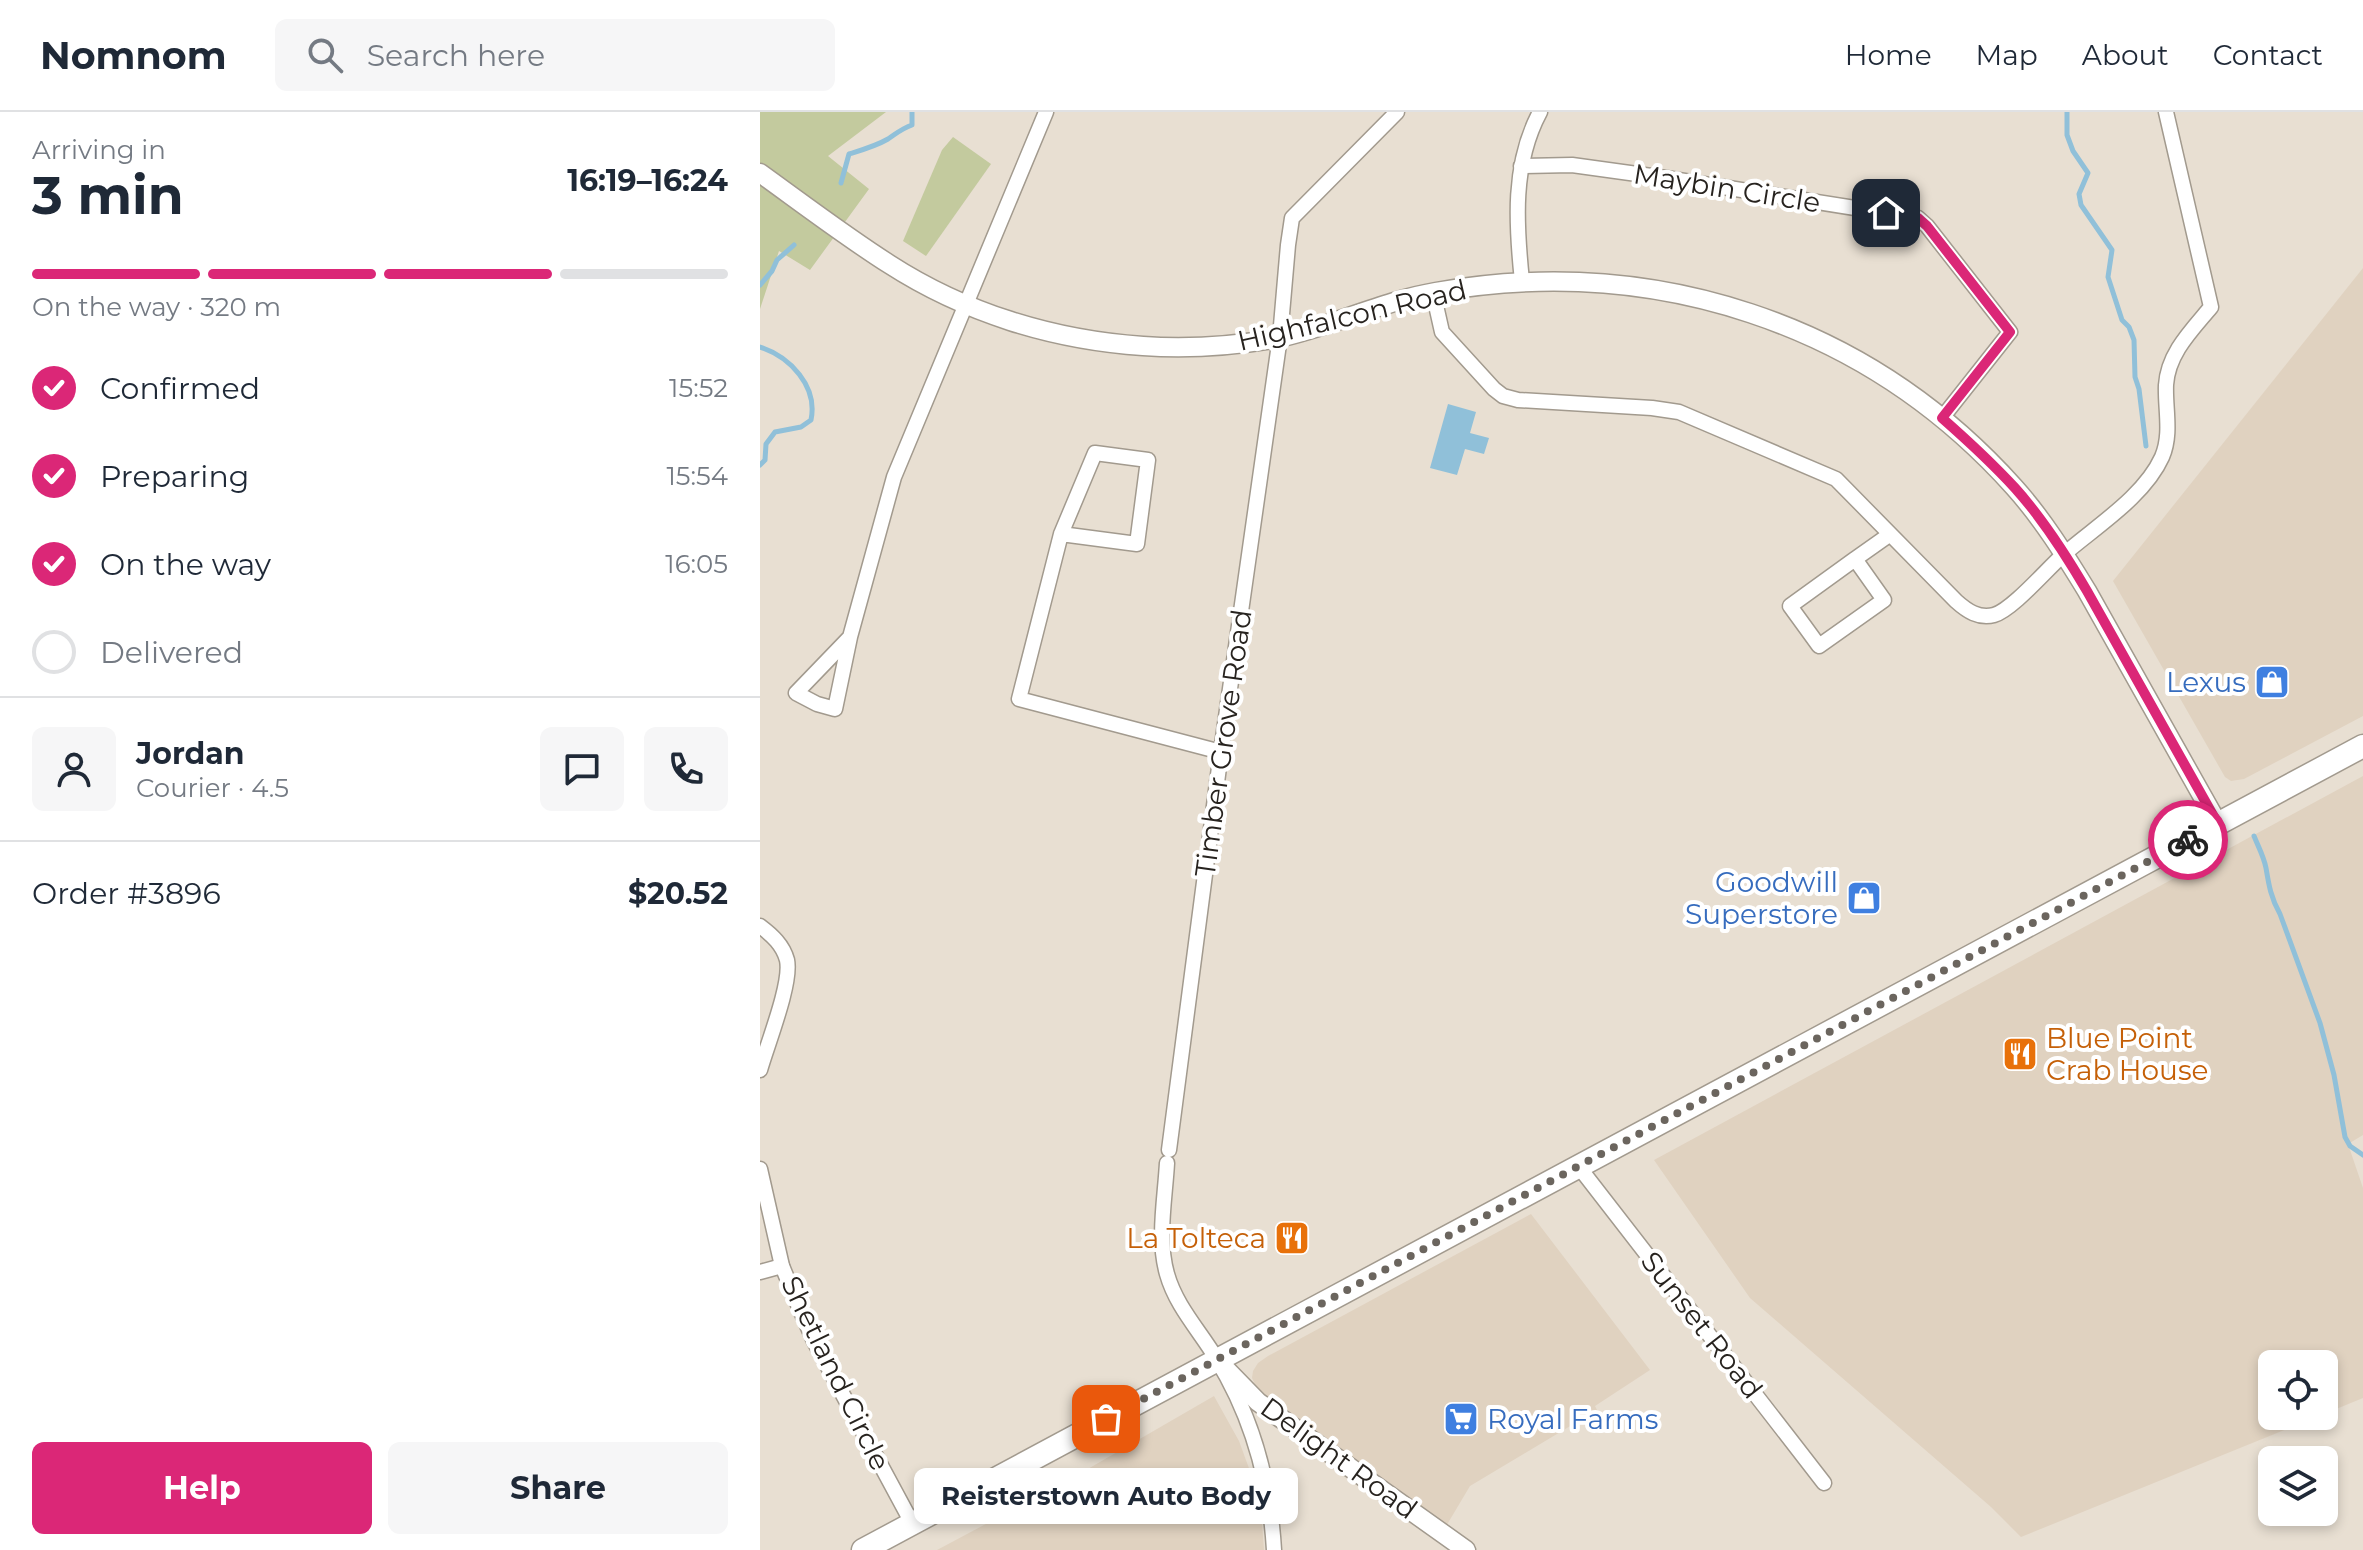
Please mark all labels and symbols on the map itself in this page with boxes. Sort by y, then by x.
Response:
street label: Maybin Circle [1631,156,1823,220]
pin [1852,179,1920,247]
street label: Highfalcon Road [1234,272,1470,358]
street label: Timber Grove Road [1187,607,1259,879]
shop icon: Lexus [2253,663,2291,701]
place label: Lexus [2166,665,2246,699]
courier [2148,800,2228,880]
place label: Goodwill Superstore [1685,865,1838,931]
shop icon: Goodwill Superstore [1845,879,1883,917]
place label: Blue Point Crab House [2046,1021,2209,1087]
restaurant icon: Blue Point Crab House [2001,1035,2039,1073]
restaurant icon: La Tolteca [1273,1219,1311,1257]
place label: La Tolteca [1126,1221,1266,1255]
street label: Sunset Road [1634,1245,1770,1405]
street label: Shetland Circle [774,1270,898,1476]
pin [1072,1385,1140,1453]
street label: Delight Road [1254,1390,1424,1526]
supermarket icon: Royal Farms [1442,1400,1480,1438]
place label: Royal Farms [1487,1402,1658,1436]
callout: Reisterstown Auto Body [914,1467,1298,1523]

